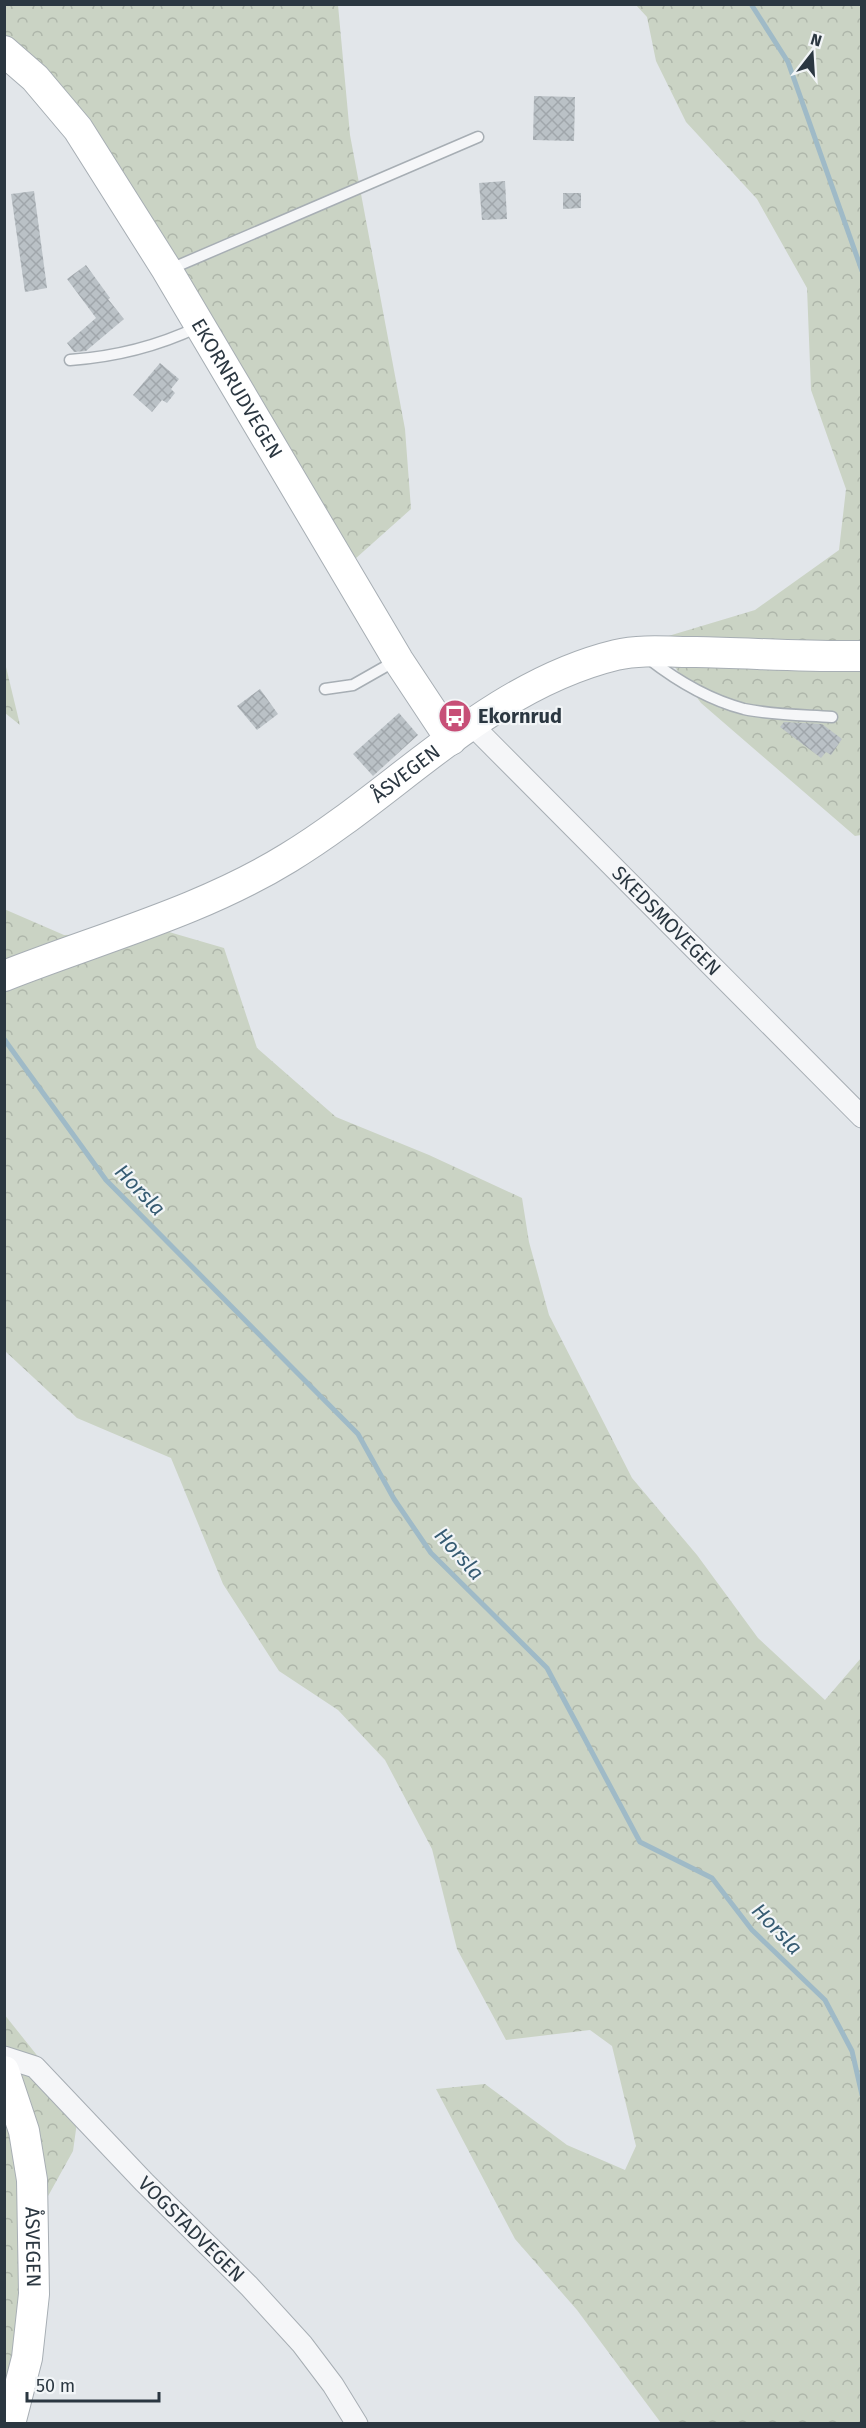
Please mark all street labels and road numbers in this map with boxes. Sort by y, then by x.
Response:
street label: EKORNRUDVEGEN [186,314,288,463]
street label: ÅSVEGEN [366,739,445,807]
street label: SKEDSMOVEGEN [607,861,726,980]
street label: VOGSTADVEGEN [133,2171,250,2287]
street label: ÅSVEGEN [20,2207,46,2288]

